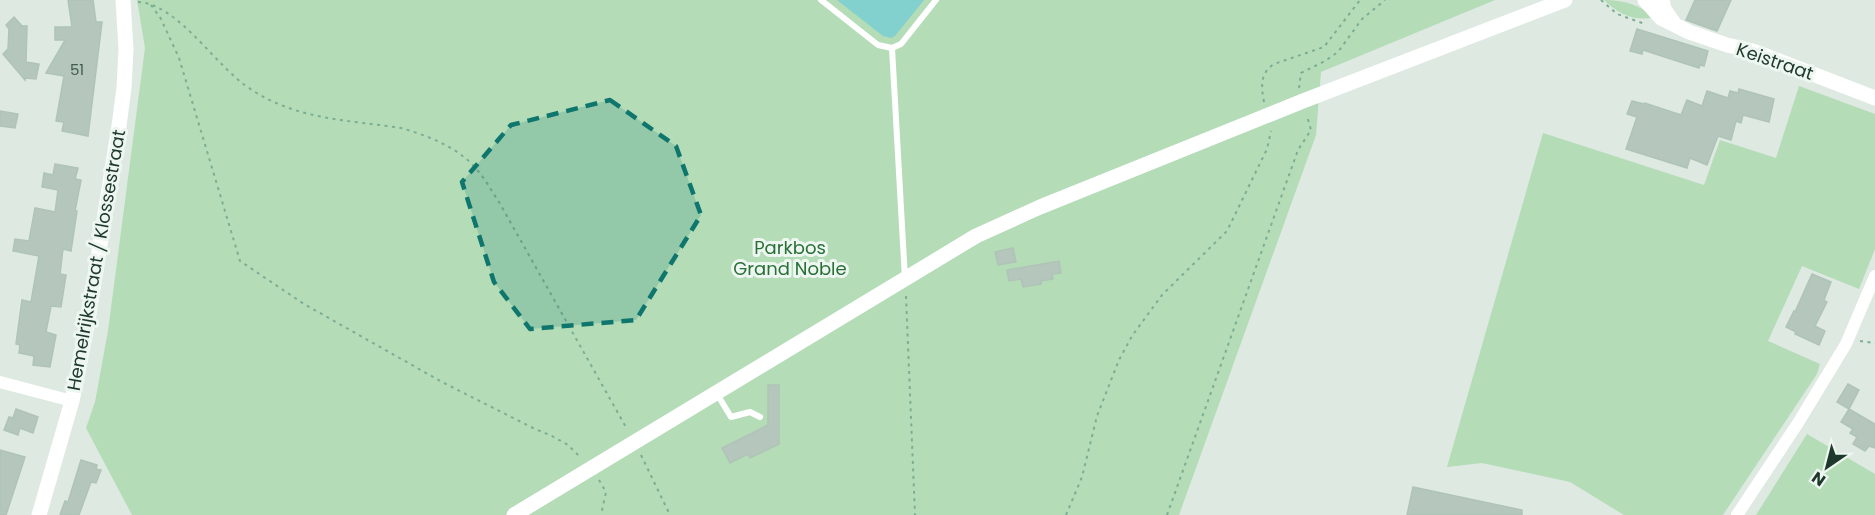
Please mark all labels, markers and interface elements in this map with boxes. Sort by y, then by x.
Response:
street label: Keistraat [1733,36,1817,86]
house number: 51 [70,59,84,80]
street label: Hemelrijkstraat / Klossestraat [61,128,131,392]
park label: Parkbos Grand Noble [733,235,847,281]
north arrow [1797,437,1857,497]
text: N [1807,466,1830,492]

